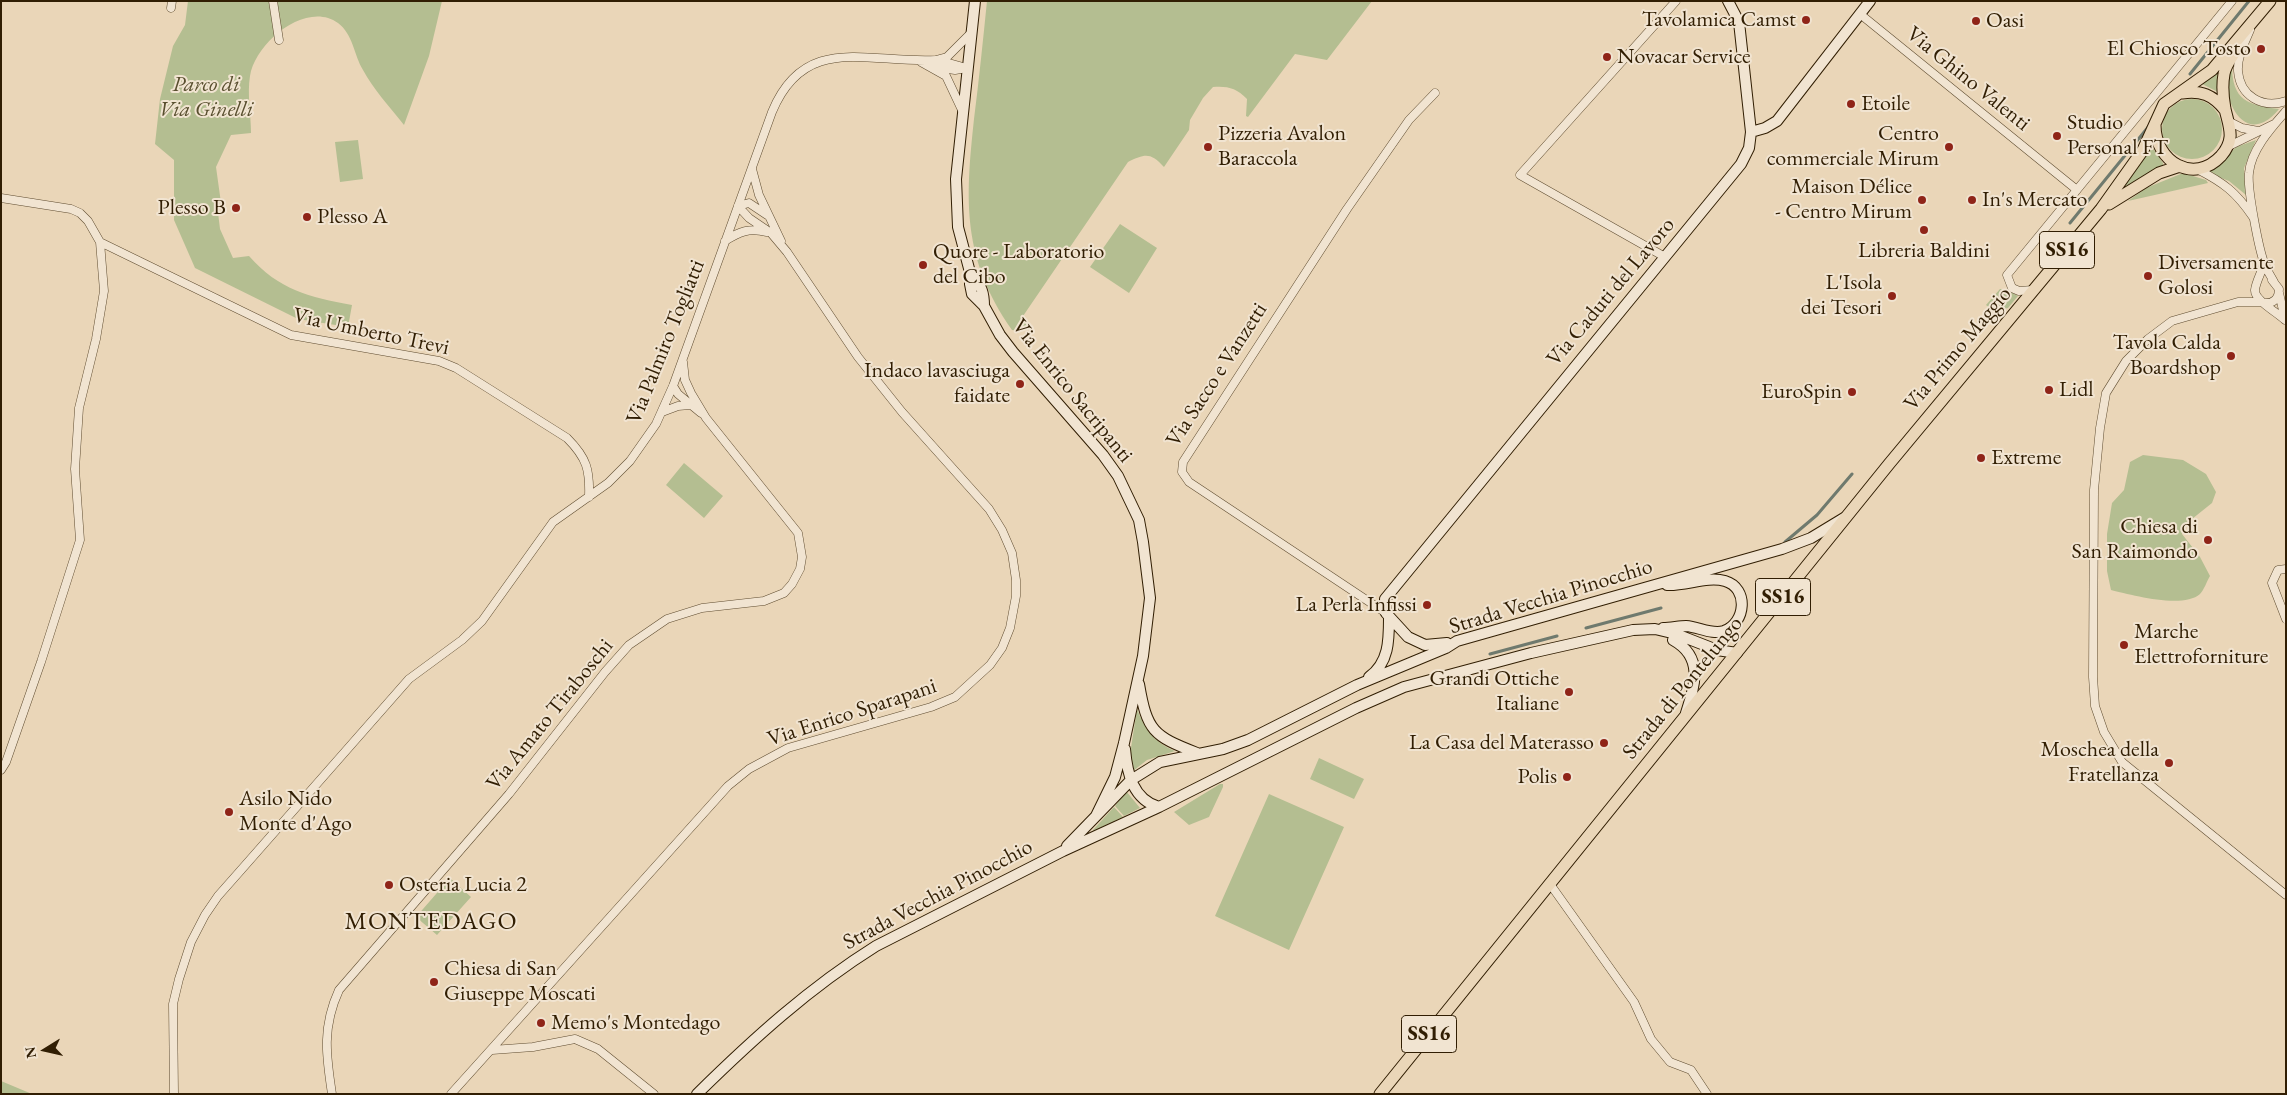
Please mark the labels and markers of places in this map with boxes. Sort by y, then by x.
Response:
place label: Tavolamica Camst [1642,7,1796,33]
place label: Oasi [1986,8,2024,34]
marker: Tavolamica Camst [1800,14,1812,26]
marker: Oasi [1970,15,1982,27]
place label: El Chiosco Tosto [2107,36,2251,62]
marker: El Chiosco Tosto [2255,43,2267,55]
place label: Novacar Service [1617,44,1750,70]
marker: Novacar Service [1601,51,1613,63]
place label: Etoile [1861,91,1910,117]
marker: Etoile [1845,98,1857,110]
place label: Studio Personal FT [2067,110,2168,162]
place label: Pizzeria Avalon Baraccola [1218,121,1346,172]
place label: Centro commerciale Mirum [1767,121,1939,172]
marker: Studio Personal FT [2051,130,2063,142]
marker: Pizzeria Avalon Baraccola [1202,141,1214,153]
marker: Centro commerciale Mirum [1943,141,1955,153]
place label: Maison Délice - Centro Mirum [1775,174,1912,225]
place label: In's Mercato [1982,187,2088,213]
marker: Maison Délice - Centro Mirum [1916,194,1928,206]
marker: In's Mercato [1966,194,1978,206]
place label: Plesso B [158,195,226,221]
marker: Plesso B [230,202,242,214]
place label: Plesso A [317,204,388,230]
marker: Plesso A [301,211,313,223]
marker: Libreria Baldini [1918,224,1930,236]
place label: Libreria Baldini [1858,238,1990,264]
place label: Quore - Laboratorio del Cibo [933,239,1104,290]
place label: Diversamente Golosi [2158,250,2274,302]
marker: Quore - Laboratorio del Cibo [917,259,929,271]
place label: L'Isola dei Tesori [1801,270,1882,322]
marker: Diversamente Golosi [2142,270,2154,282]
marker: L'Isola dei Tesori [1886,290,1898,302]
place label: Tavola Calda Boardshop [2113,330,2221,382]
marker: Tavola Calda Boardshop [2225,350,2237,362]
place label: Indaco lavasciuga faidate [864,358,1010,410]
place label: Lidl [2059,377,2094,403]
marker: Indaco lavasciuga faidate [1014,378,1026,390]
place label: EuroSpin [1761,379,1842,405]
marker: Lidl [2043,384,2055,396]
marker: EuroSpin [1846,386,1858,398]
place label: Extreme [1991,445,2061,471]
marker: Extreme [1975,452,1987,464]
place label: Chiesa di San Raimondo [2071,514,2198,566]
marker: Chiesa di San Raimondo [2202,534,2214,546]
place label: La Perla Infissi [1295,592,1417,618]
marker: La Perla Infissi [1421,599,1433,611]
place label: Marche Elettroforniture [2134,619,2268,670]
marker: Marche Elettroforniture [2118,639,2130,651]
place label: Grandi Ottiche Italiane [1429,666,1559,718]
marker: Grandi Ottiche Italiane [1563,686,1575,698]
place label: La Casa del Materasso [1409,730,1594,756]
marker: La Casa del Materasso [1598,737,1610,749]
place label: Moschea della Fratellanza [2041,737,2159,788]
marker: Moschea della Fratellanza [2163,757,2175,769]
place label: Polis [1518,764,1557,790]
marker: Polis [1561,771,1573,783]
place label: Asilo Nido Monte d'Ago [239,786,352,838]
marker: Asilo Nido Monte d'Ago [223,806,235,818]
place label: Osteria Lucia 2 [399,872,527,898]
marker: Osteria Lucia 2 [383,879,395,891]
place label: Chiesa di San Giuseppe Moscati [444,956,596,1008]
marker: Chiesa di San Giuseppe Moscati [428,976,440,988]
place label: Memo's Montedago [551,1010,720,1036]
marker: Memo's Montedago [535,1017,547,1029]

